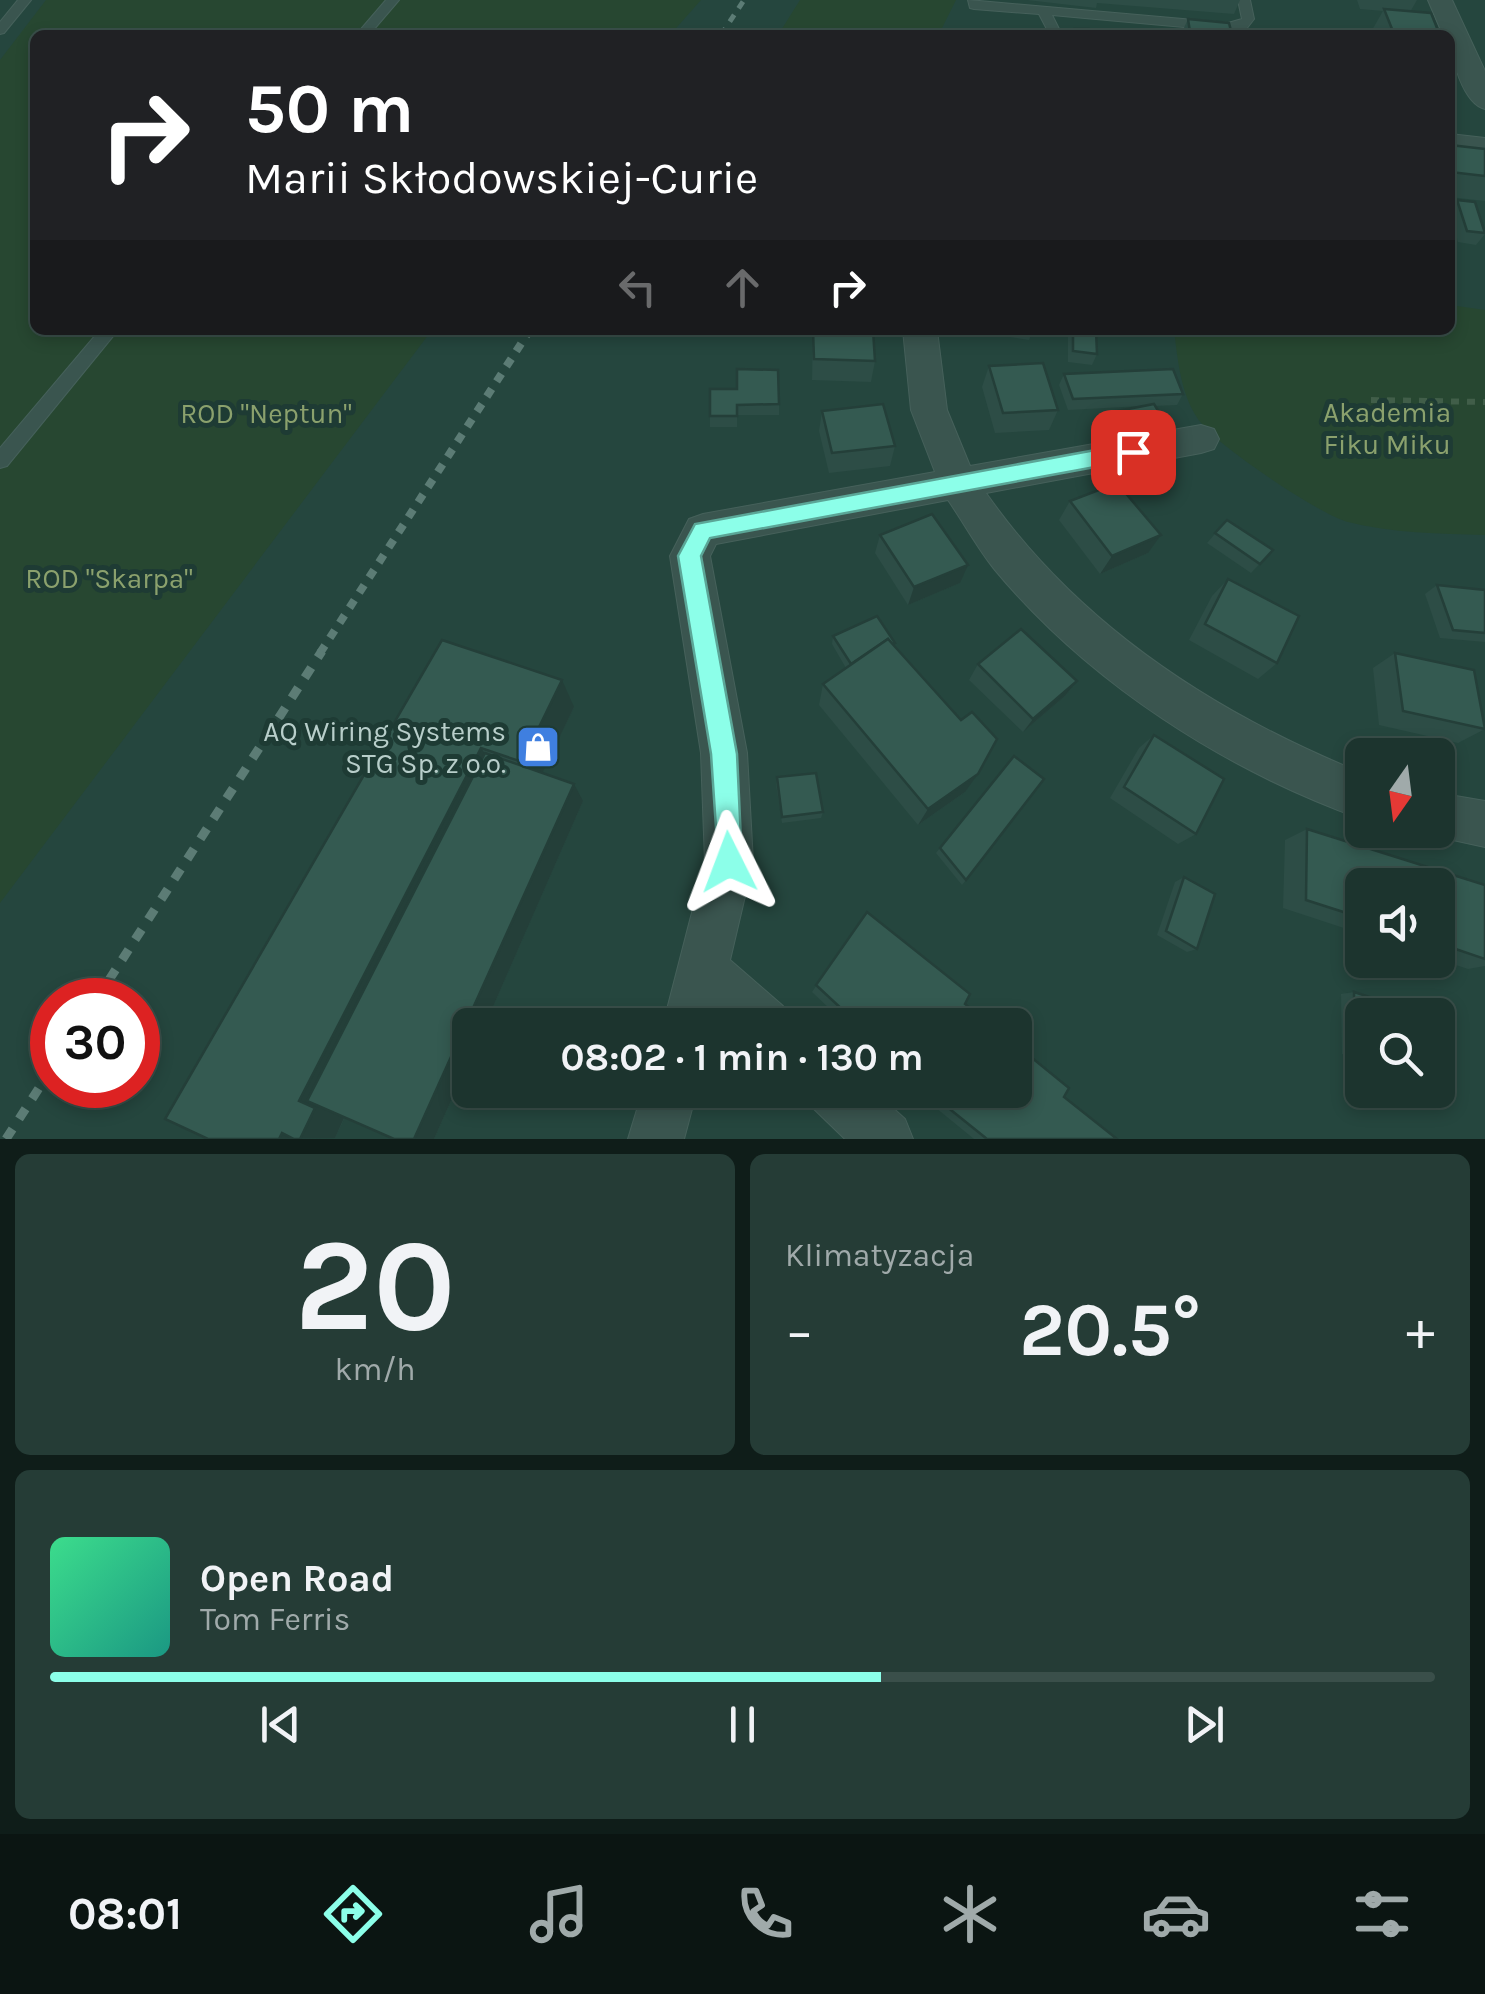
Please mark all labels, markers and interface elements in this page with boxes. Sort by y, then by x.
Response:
text: 50 m [245,68,414,150]
icon: right [80,70,210,200]
text: Marii Skłodowskiej-Curie [245,152,758,204]
icon: left [610,260,665,315]
icon: ahead [715,260,770,315]
icon: right [820,260,875,315]
park label: Akademia Fiku Miku [1323,396,1451,461]
park label: ROD "Neptun" [180,397,352,430]
pin [1091,410,1176,495]
icon: arrive [1106,425,1161,480]
park label: ROD "Skarpa" [25,562,193,595]
place label: AQ Wiring Systems STG Sp. z o.o. [263,715,506,780]
shop icon: AQ Wiring Systems STG Sp. z o.o. [515,724,561,770]
north arrow [1345,738,1455,848]
map controls [1345,738,1455,1108]
position arrow [677,810,781,914]
button: sound [1345,868,1455,978]
speed limit sign: 30 [30,978,160,1108]
button: search [1345,998,1455,1108]
text: 08:02 · 1 min · 130 m [561,1035,923,1080]
text: 20 [295,1210,455,1362]
text: Klimatyzacja [785,1237,974,1274]
text: 20.5° [1019,1286,1201,1374]
text: − [785,1299,814,1363]
text: + [1406,1299,1435,1363]
text: km/h [334,1351,416,1388]
text: Open Road [200,1556,394,1601]
text: Tom Ferris [200,1601,350,1638]
icon: previous [253,1697,308,1752]
icon: pause [715,1697,770,1752]
icon: next [1177,1697,1232,1752]
icon: directions [318,1879,388,1949]
icon: music [524,1879,594,1949]
icon: phone [730,1879,800,1949]
icon: climate [935,1879,1005,1949]
icon: car [1141,1879,1211,1949]
icon: filters [1347,1879,1417,1949]
text: 08:01 [68,1888,182,1940]

